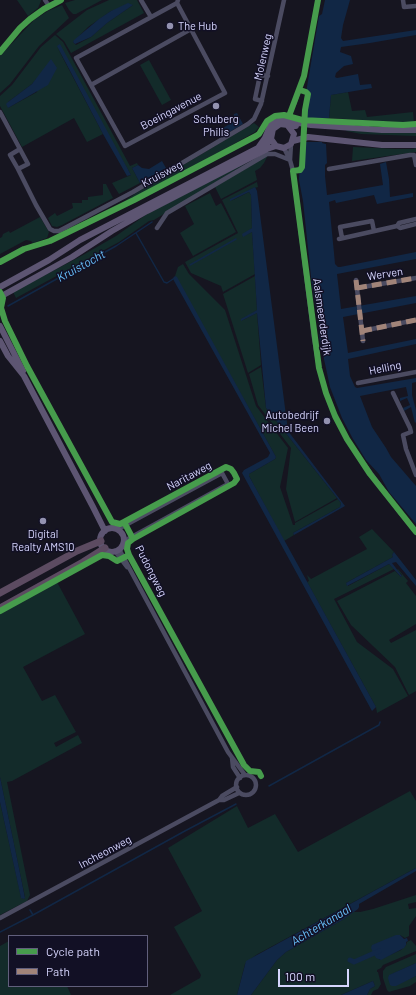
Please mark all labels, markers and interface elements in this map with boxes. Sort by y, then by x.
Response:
place label: The Hub [178,19,217,33]
marker: The Hub [165,21,175,31]
street label: Molenweg [251,32,275,82]
street label: Boeingavenue [138,89,204,133]
marker: Schuberg Philis [211,101,221,111]
place label: Schuberg Philis [193,112,239,138]
street label: Kruisweg [140,158,184,190]
water label: Kruistocht [54,247,108,285]
street label: Werven [366,265,404,283]
street label: Aalsmeerderdijk [310,278,334,356]
street label: Helling [368,358,402,378]
place label: Autobedrijf Michel Been [262,408,319,434]
marker: Autobedrijf Michel Been [322,416,332,426]
street label: Naritaweg [164,459,214,493]
marker: Digital Realty AMS10 [38,516,48,526]
place label: Digital Realty AMS10 [12,527,74,553]
street label: Pudongweg [132,543,170,599]
street label: Incheonweg [77,833,133,871]
water label: Achterkanaal [288,901,354,949]
legend [8,935,148,987]
text: Cycle path [46,944,100,958]
scale bar [280,961,351,987]
text: Path [46,964,70,978]
text: 100 m [285,969,315,983]

